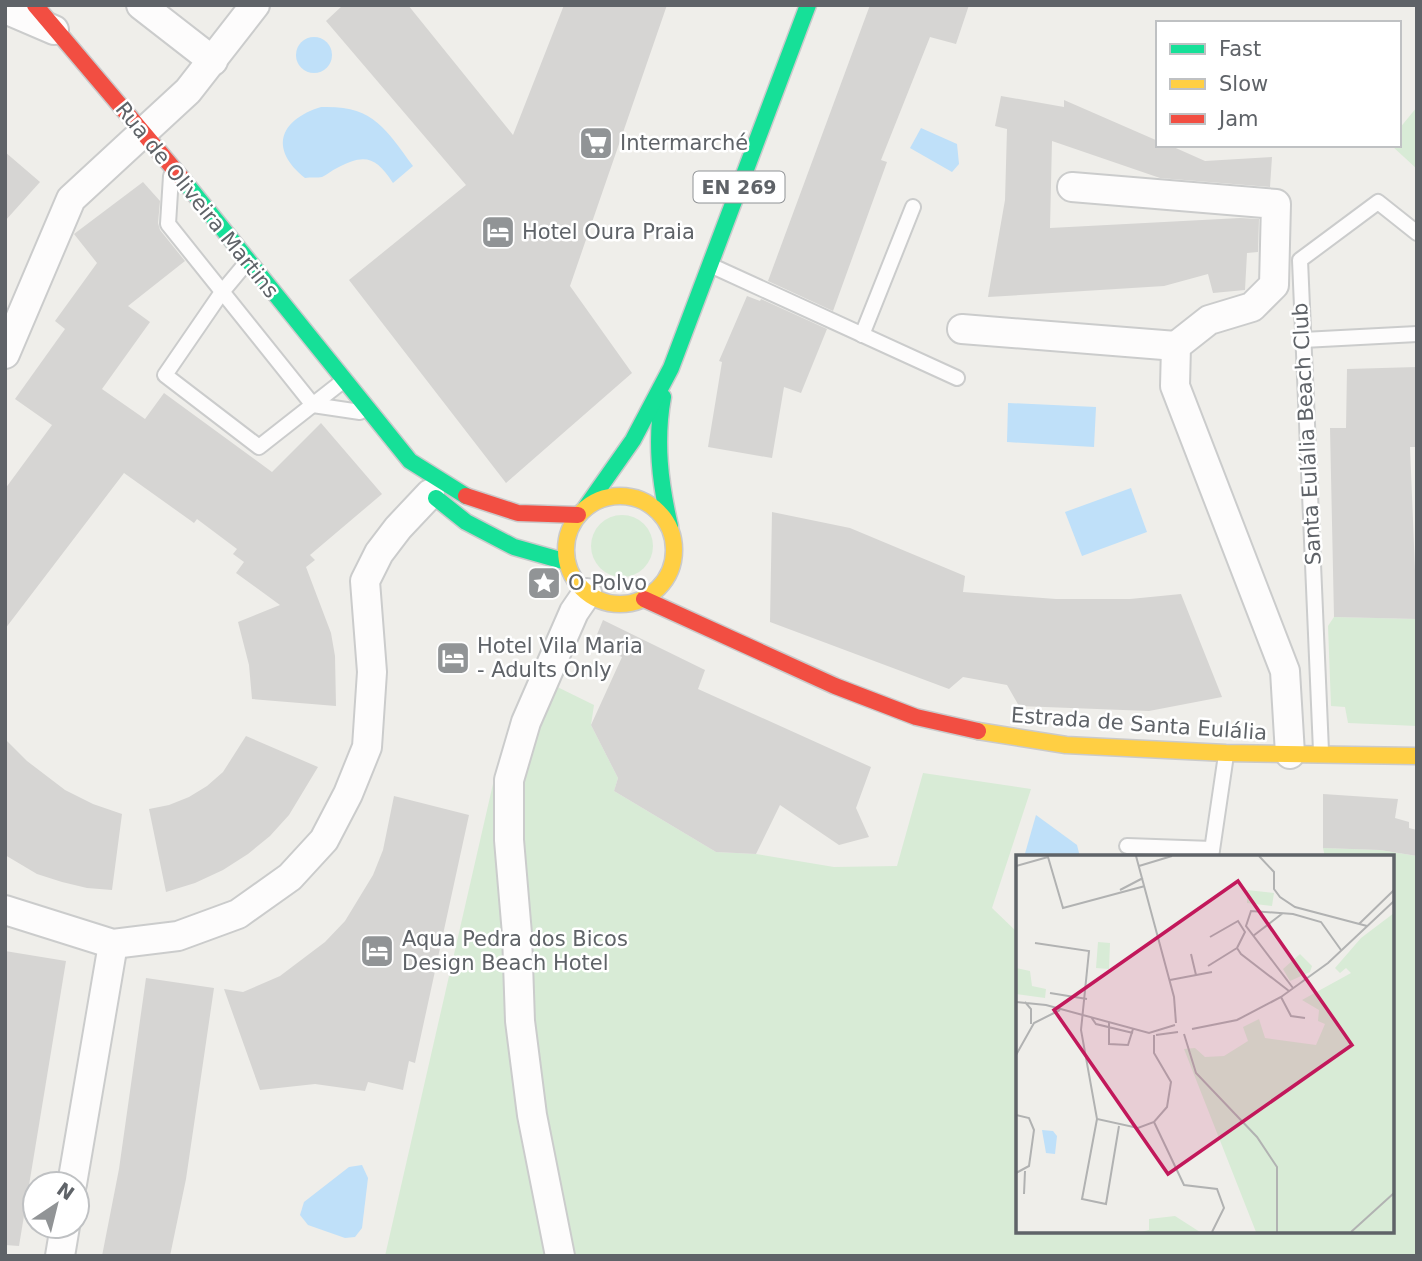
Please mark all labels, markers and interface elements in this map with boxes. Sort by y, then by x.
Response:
legend [1156,21,1401,147]
text: Fast [1219,37,1261,61]
text: Slow [1219,72,1268,96]
street label: Rua de Oliveira Martins [111,97,283,303]
text: Jam [1217,107,1259,131]
supermarket icon: Intermarché [577,124,615,162]
place label: Intermarché [620,131,748,155]
road number: EN 269 [694,172,784,202]
hotel icon: Hotel Oura Praia [479,213,517,251]
place label: Hotel Oura Praia [522,220,695,244]
street label: Santa Eulália Beach Club [1288,302,1326,566]
place icon: O Polvo [525,564,563,602]
place label: O Polvo [568,571,647,595]
place label: Hotel Vila Maria - Adults Only [477,634,643,682]
hotel icon: Hotel Vila Maria - Adults Only [434,639,472,677]
street label: Estrada de Santa Eulália [1010,703,1268,745]
inset map [1016,855,1394,1233]
place label: Aqua Pedra dos Bicos Design Beach Hotel [402,927,628,975]
hotel icon: Aqua Pedra dos Bicos Design Beach Hotel [358,932,396,970]
north arrow [21,1170,91,1240]
text: N [53,1178,79,1205]

